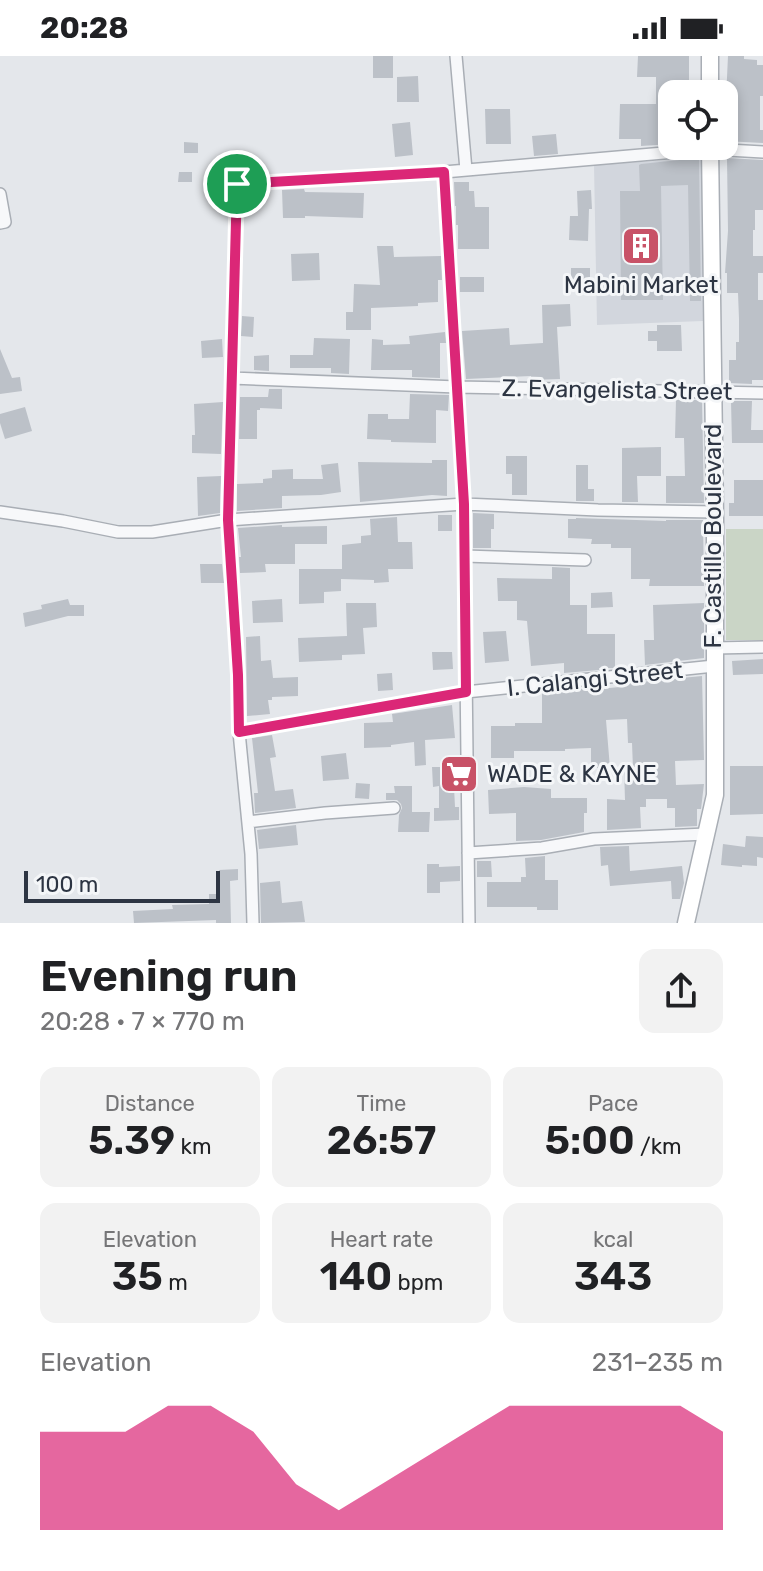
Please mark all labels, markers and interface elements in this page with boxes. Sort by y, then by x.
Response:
text: 20:28 [40,10,128,46]
map controls [658,80,738,160]
button: locate [658,80,738,160]
pin [203,150,271,218]
icon: arrive [215,162,259,206]
building icon: Mabini Market [620,225,662,267]
place label: Mabini Market [564,271,718,299]
street label: Z. Evangelista Street [501,374,733,406]
street label: F. Castillo Boulevard [699,424,727,648]
street label: I. Calangi Street [506,656,684,702]
supermarket icon: WADE & KAYNE [438,753,480,795]
place label: WADE & KAYNE [487,760,657,788]
scale bar [24,867,220,903]
text: 100 m [36,871,98,898]
button: share [639,949,723,1033]
text: Evening run [40,950,298,1002]
text: 20:28 · 7 × 770 m [40,1006,245,1037]
text: Distance [105,1090,195,1117]
text: Time [357,1090,406,1117]
text: Pace [588,1090,638,1117]
text: 5.39 [88,1117,175,1164]
text: 26:57 [327,1117,436,1164]
text: 5:00 [545,1117,635,1164]
text: km [175,1133,212,1160]
text: /km [635,1133,682,1160]
text: Elevation [103,1226,197,1253]
text: Heart rate [330,1226,433,1253]
text: kcal [593,1226,633,1253]
text: 35 [112,1253,163,1300]
text: 140 [320,1253,392,1300]
text: 343 [574,1253,652,1300]
text: m [163,1269,188,1296]
text: bpm [392,1269,443,1296]
text: Elevation [40,1347,151,1378]
text: 231–235 m [592,1347,723,1378]

